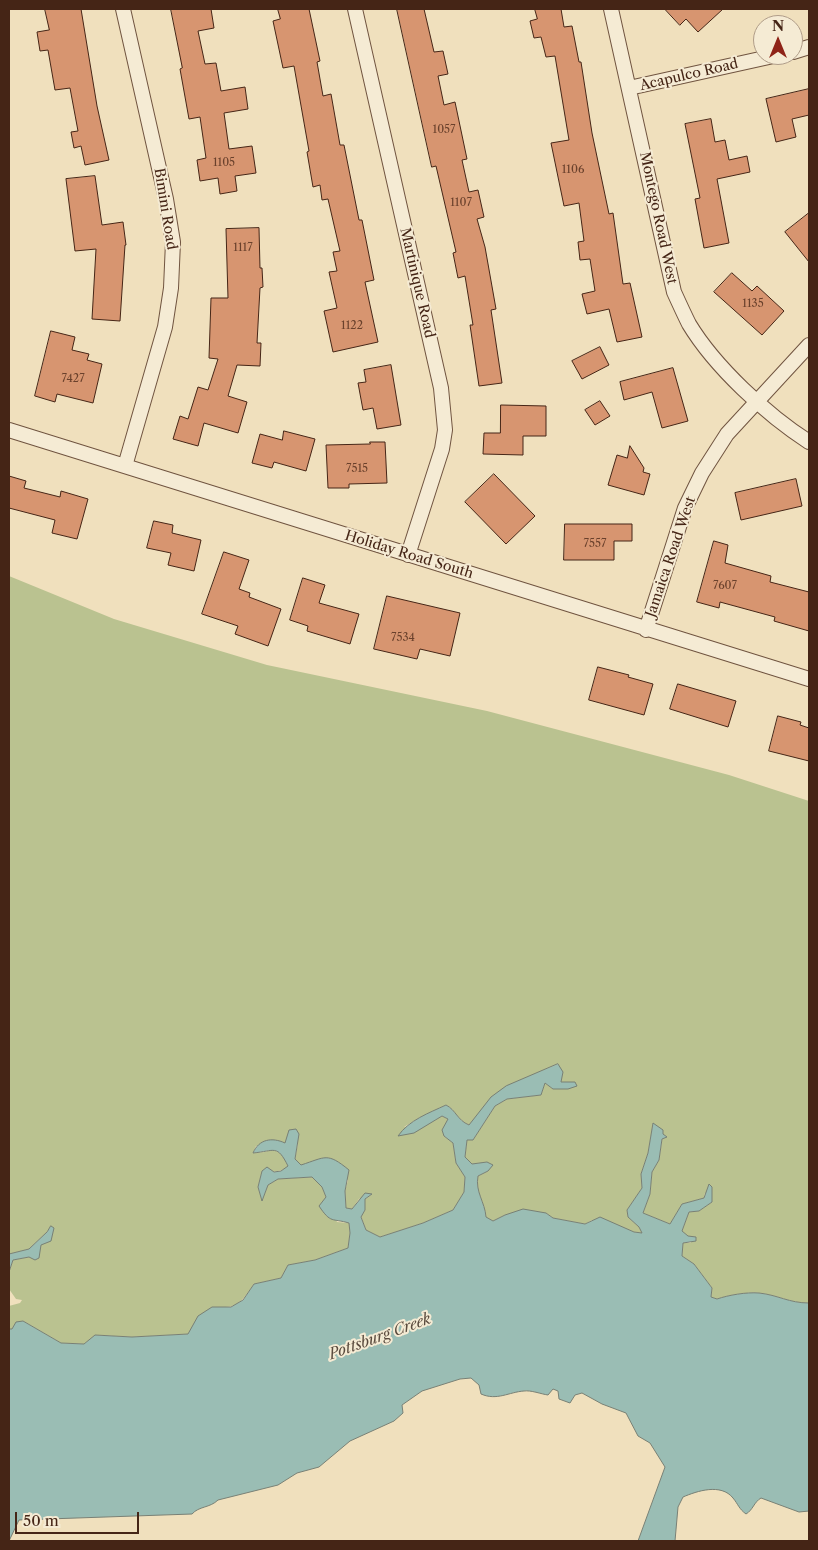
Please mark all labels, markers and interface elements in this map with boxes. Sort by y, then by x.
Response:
north arrow [753,15,803,65]
text: N [772,17,784,35]
street label: Acapulco Road [638,56,740,94]
house number: 1057 [433,123,455,137]
street label: Montego Road West [636,150,680,286]
house number: 1105 [213,156,235,170]
house number: 1106 [562,163,584,177]
street label: Bimini Road [150,167,180,251]
house number: 1107 [450,196,472,210]
street label: Martinique Road [396,226,438,340]
house number: 1117 [233,241,253,255]
house number: 1135 [742,297,764,311]
house number: 1122 [341,319,363,333]
house number: 7427 [61,372,85,386]
house number: 7515 [346,462,368,476]
street label: Jamaica Road West [642,494,700,620]
street label: Holiday Road South [343,527,475,583]
house number: 7557 [584,537,606,551]
house number: 7607 [713,579,737,593]
house number: 7534 [391,631,415,645]
water label: Pottsburg Creek [326,1310,434,1364]
scale bar [18,1502,141,1534]
text: 50 m [23,1511,59,1530]

